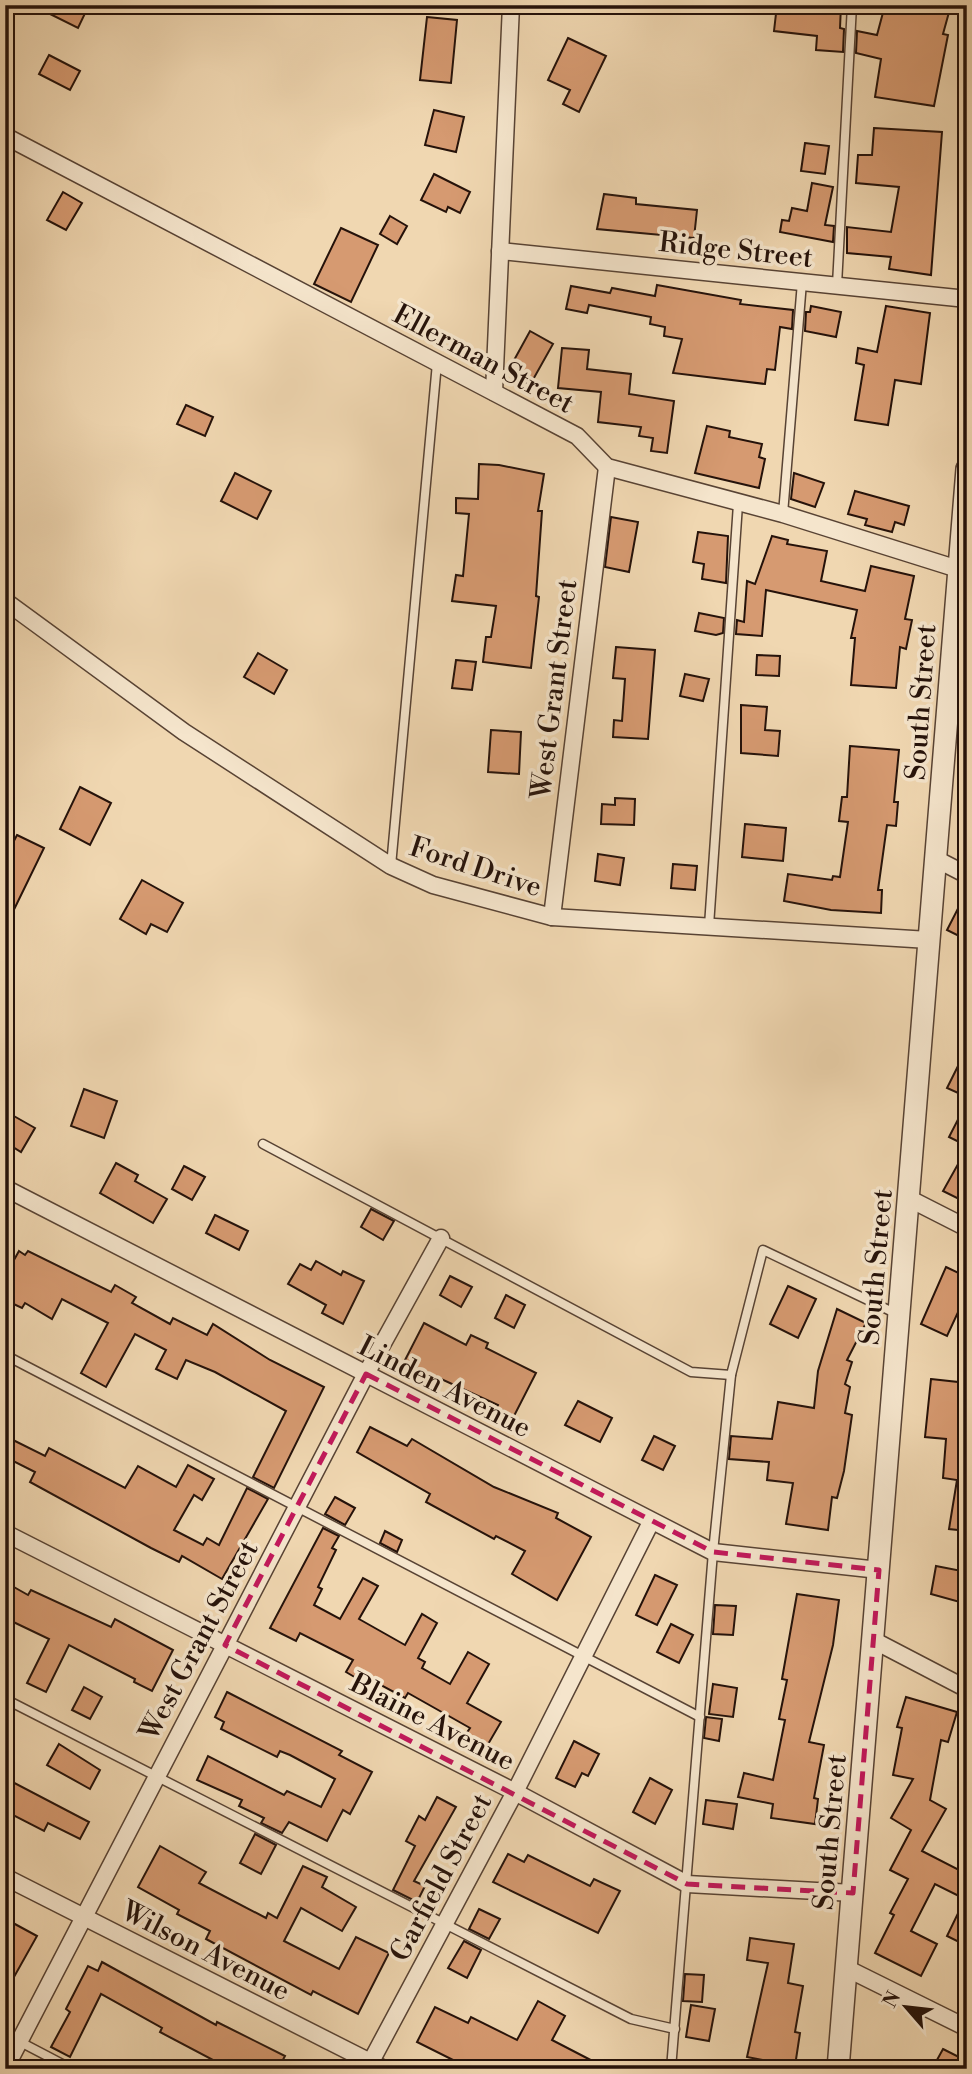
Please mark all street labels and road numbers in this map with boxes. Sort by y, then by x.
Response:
street label: Ridge Street [657,225,815,276]
street label: Ellerman Street [387,297,580,422]
street label: West Grant Street [524,577,585,802]
street label: South Street [899,623,944,781]
street label: Ford Drive [405,830,546,905]
street label: South Street [852,1188,901,1347]
street label: Linden Avenue [352,1329,537,1446]
street label: West Grant Street [131,1535,267,1747]
street label: Blaine Avenue [343,1665,521,1779]
street label: South Street [806,1753,855,1912]
street label: Garfield Street [382,1788,500,1968]
street label: Wilson Avenue [114,1893,296,2009]

